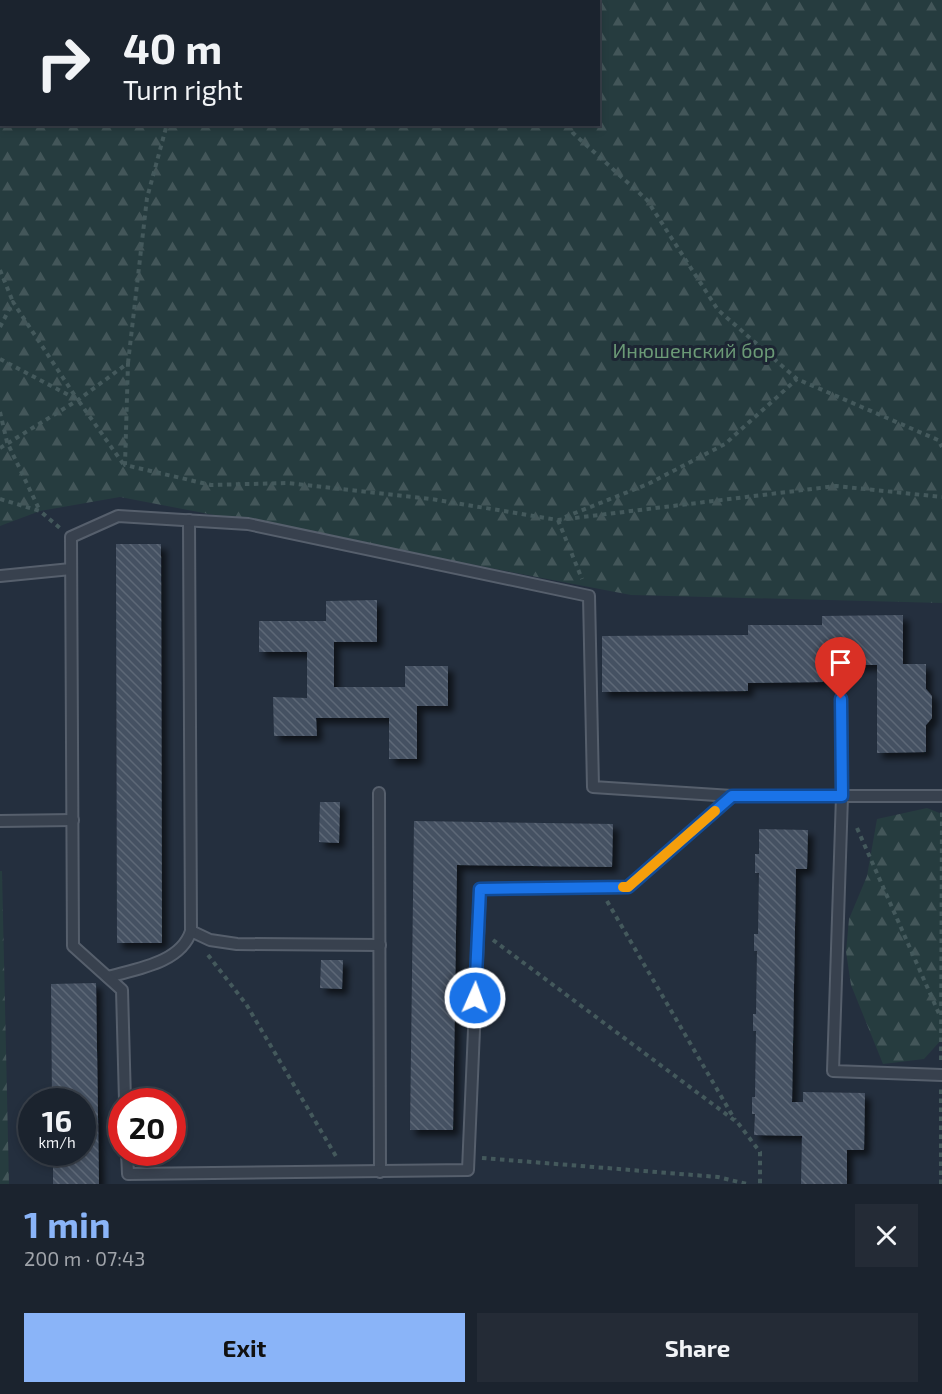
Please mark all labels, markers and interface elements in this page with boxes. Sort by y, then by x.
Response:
text: 40 m [123,22,222,72]
icon: right [24,24,102,102]
text: Turn right [123,73,243,105]
park label: Инюшенский бор [613,338,775,362]
pin [815,637,866,699]
icon: arrive [824,646,857,679]
position arrow [443,966,507,1030]
speed limit sign: 20 [108,1088,186,1166]
text: 16 [42,1102,72,1138]
text: km/h [38,1133,76,1151]
text: 1 min [24,1202,111,1245]
button: close [855,1204,918,1267]
text: 200 m · 07:43 [24,1246,145,1270]
button: Exit [24,1313,465,1382]
button: Share [477,1313,918,1382]

